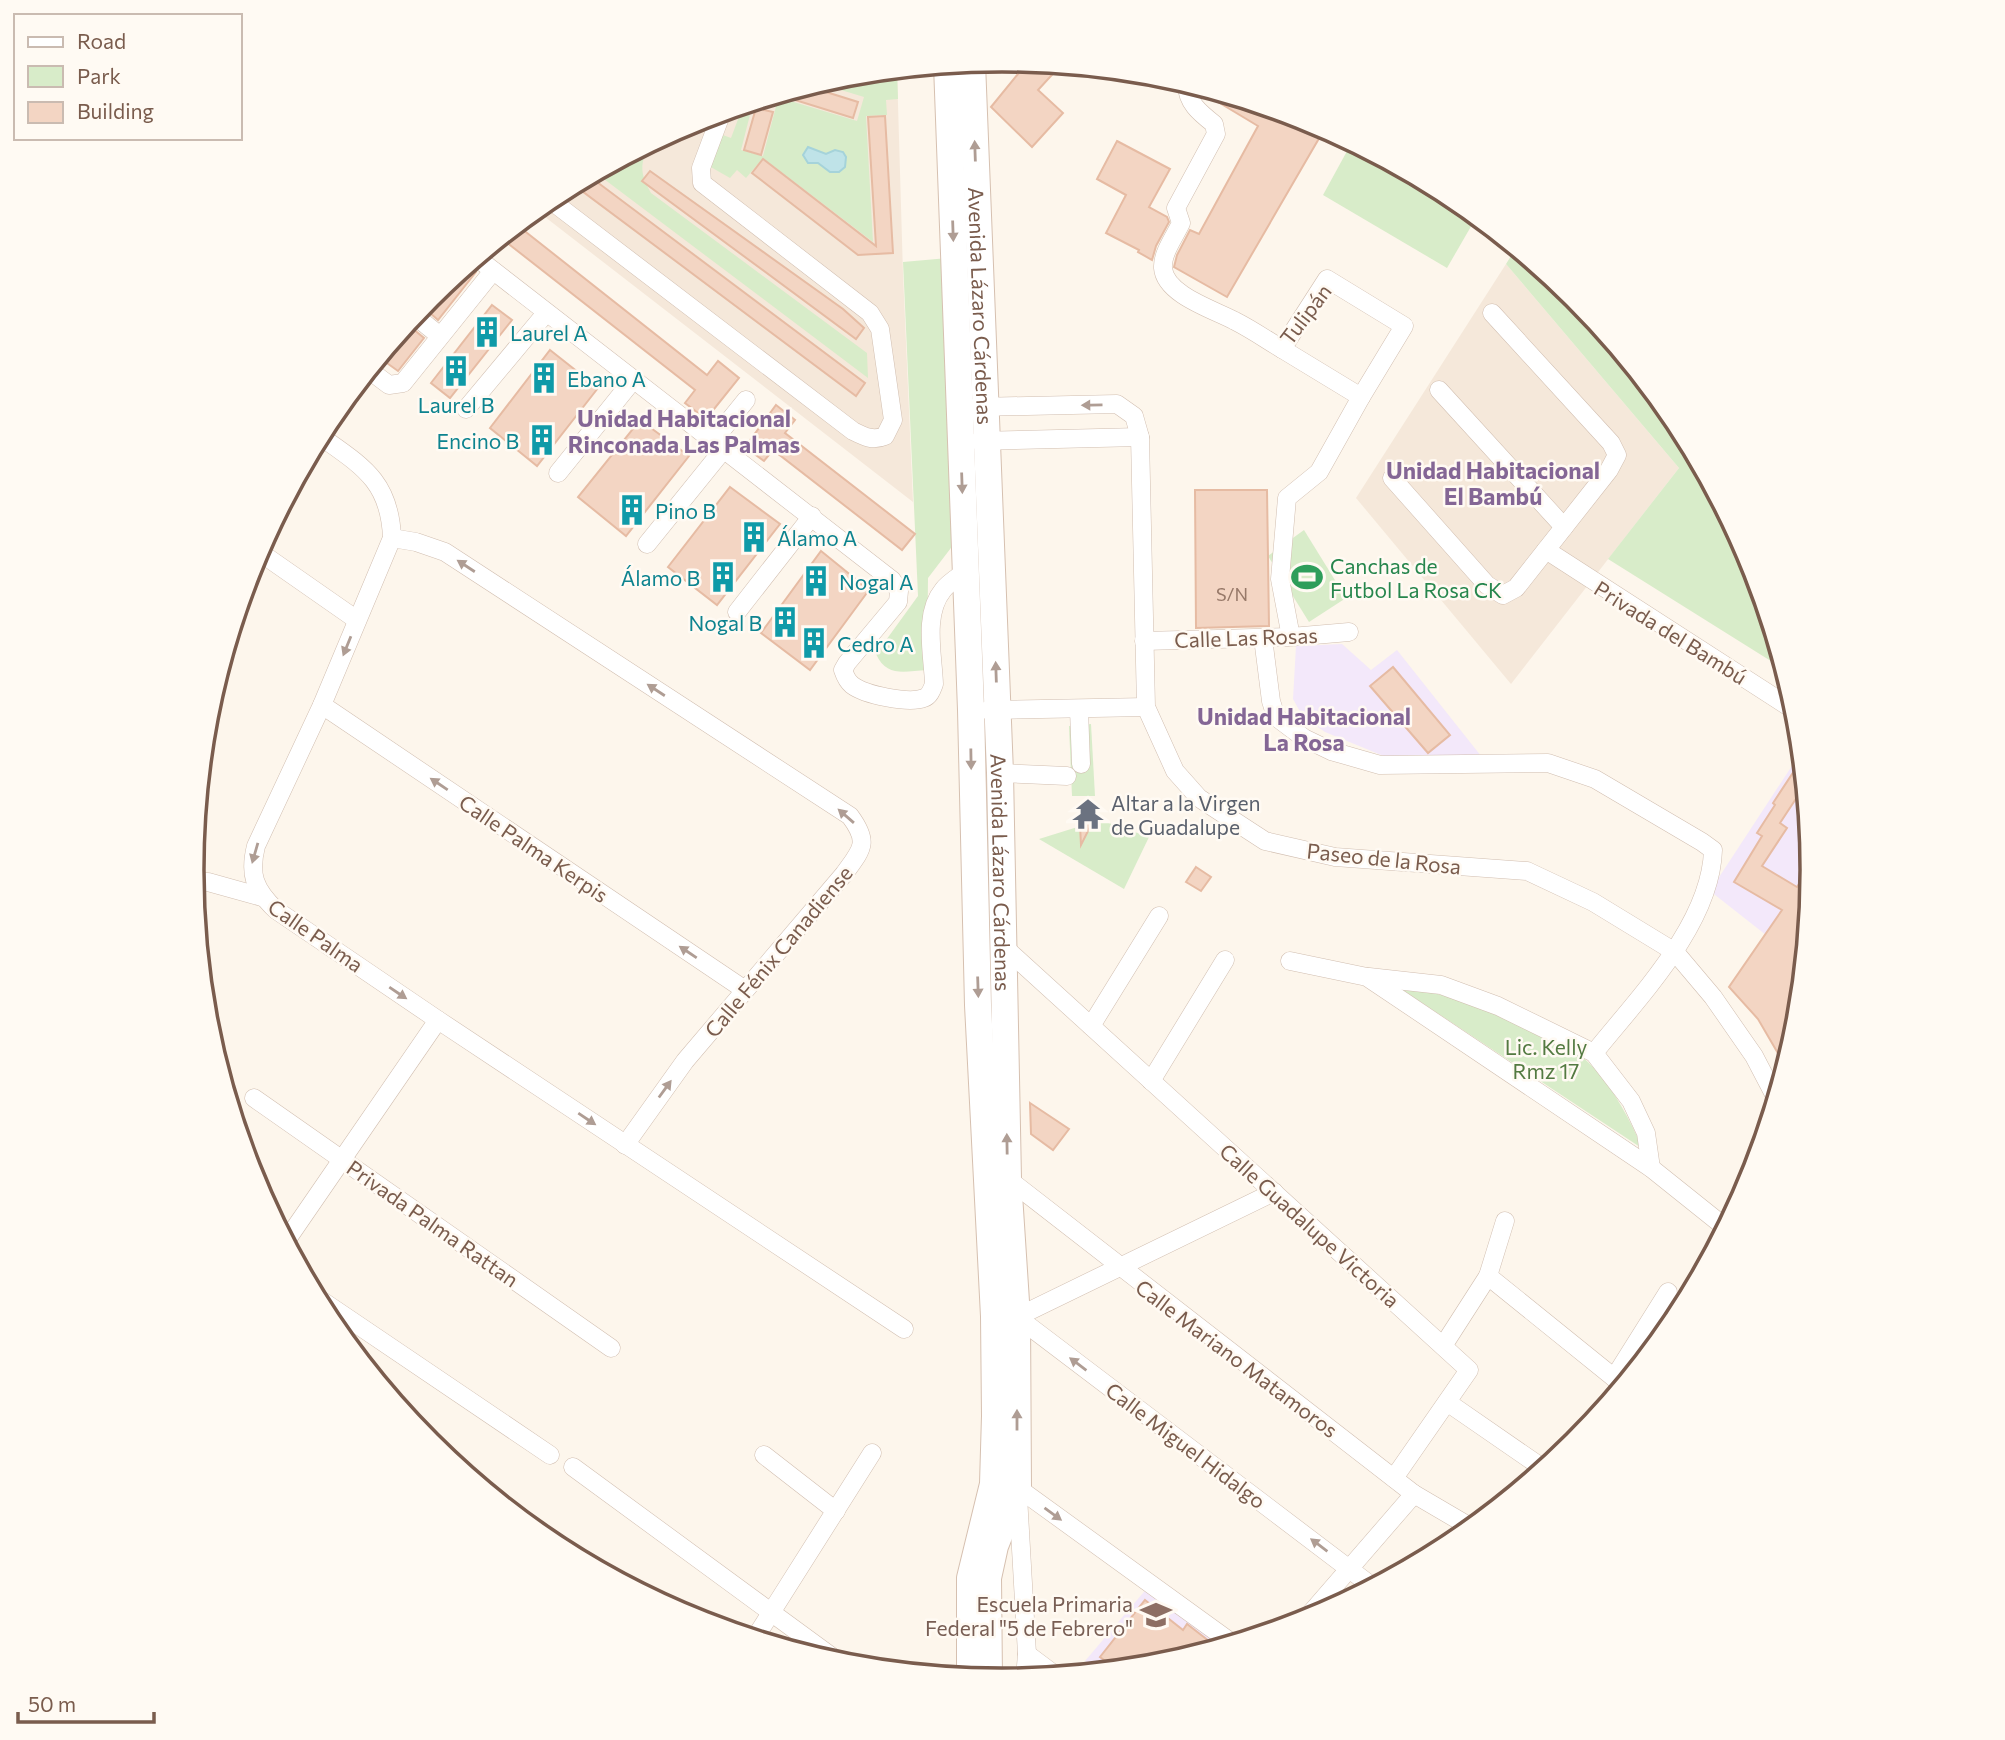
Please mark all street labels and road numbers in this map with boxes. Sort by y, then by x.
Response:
street label: Avenida Lázaro Cárdenas [964,186,999,425]
street label: Tulipán [1274,279,1336,349]
street label: Privada del Bambú [1590,575,1752,689]
street label: Calle Las Rosas [1174,622,1318,652]
street label: Avenida Lázaro Cárdenas [987,753,1017,992]
street label: Calle Palma Kerpis [455,789,613,907]
street label: Paseo de la Rosa [1306,837,1462,879]
street label: Calle Fénix Canadiense [699,860,857,1042]
street label: Calle Palma [264,893,368,977]
street label: Calle Guadalupe Victoria [1215,1138,1405,1312]
street label: Privada Palma Rattan [342,1154,524,1292]
street label: Calle Mariano Matamoros [1131,1274,1343,1442]
street label: Calle Miguel Hidalgo [1101,1377,1271,1513]

